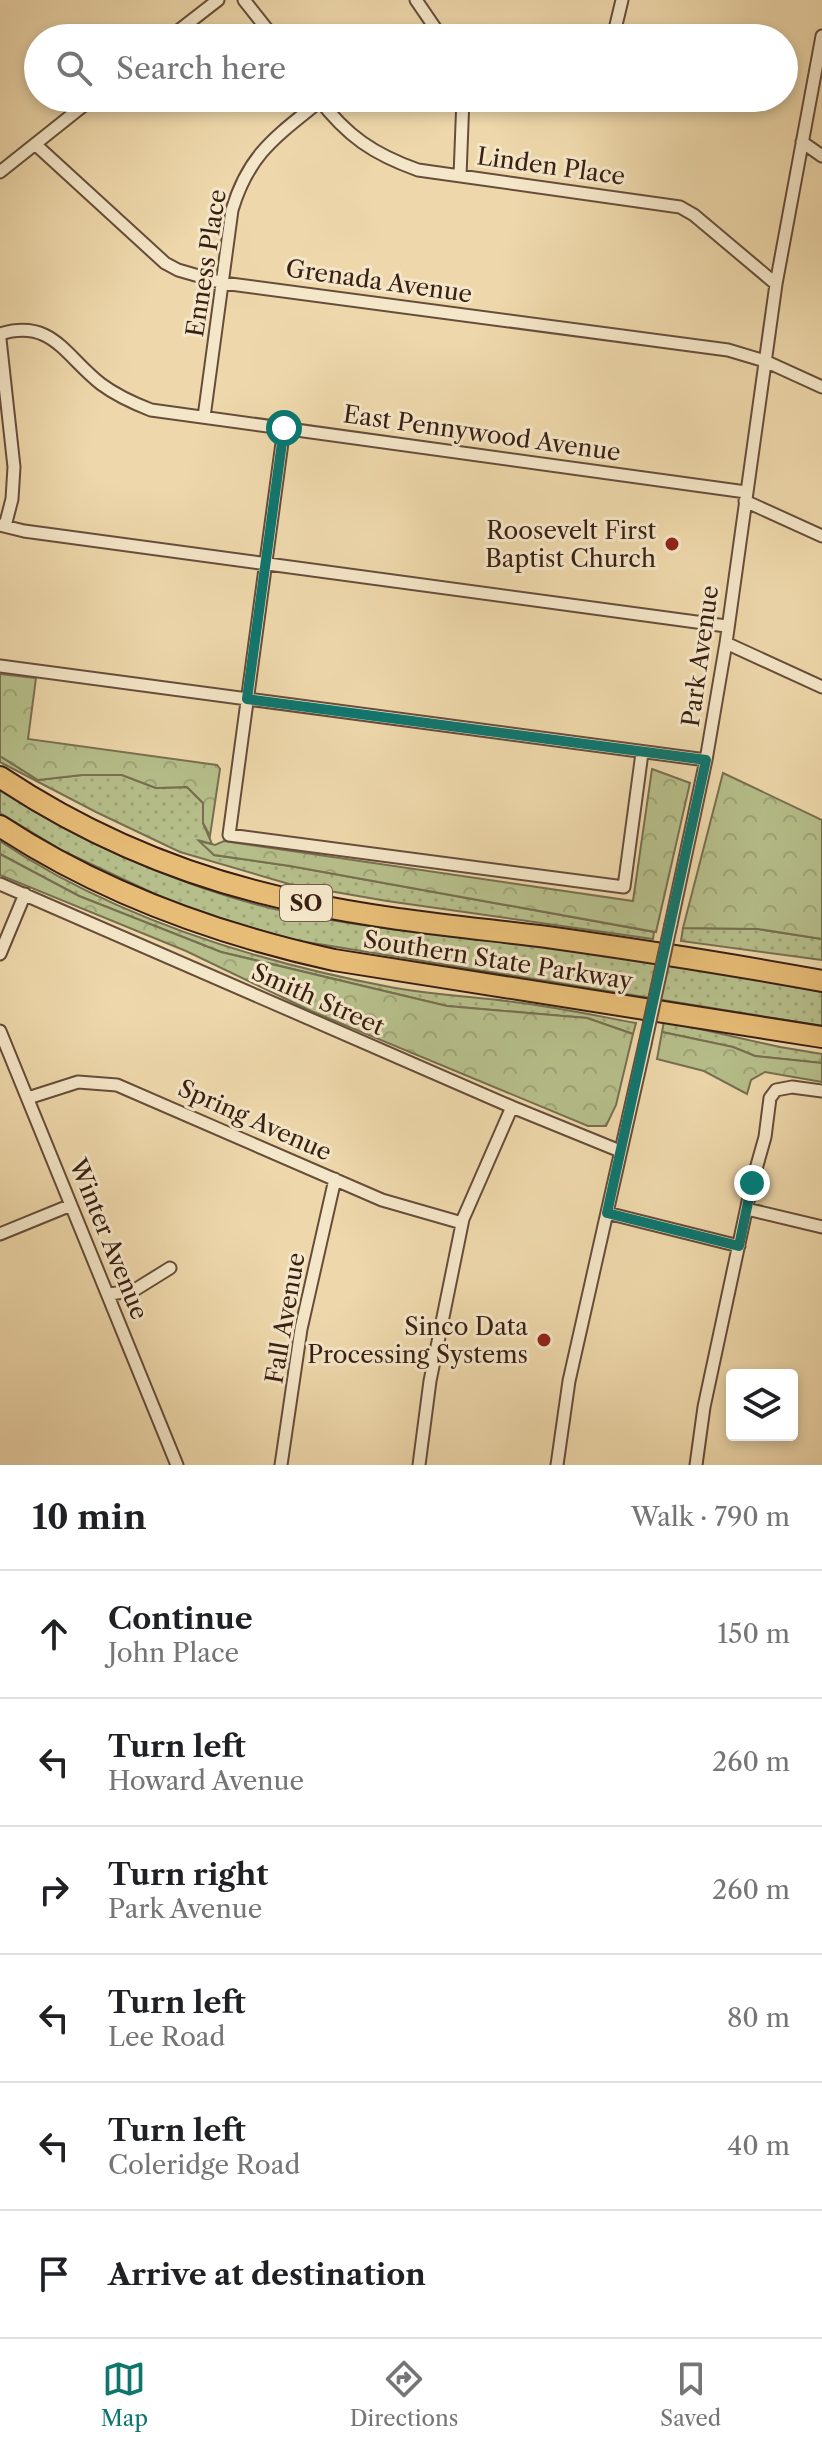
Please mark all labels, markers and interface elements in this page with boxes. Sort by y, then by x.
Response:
search box [24,24,798,112]
icon: search [52,46,96,90]
text: Search here [116,50,286,87]
street label: Linden Place [475,141,627,191]
street label: Enness Place [180,187,232,339]
street label: Grenada Avenue [284,254,474,308]
street label: East Pennywood Avenue [341,399,623,467]
route start [266,410,302,446]
place label: Roosevelt First Baptist Church [485,516,657,573]
marker: Roosevelt First Baptist Church [663,535,681,553]
street label: Park Avenue [676,583,724,729]
road number: SO [280,885,332,921]
street label: Southern State Parkway [361,924,635,996]
street label: Smith Street [247,957,389,1041]
street label: Spring Avenue [174,1073,336,1167]
street label: Winter Avenue [63,1153,154,1324]
route end [734,1165,770,1201]
street label: Fall Avenue [259,1250,311,1386]
place label: Sinco Data Processing Systems [307,1312,528,1369]
marker: Sinco Data Processing Systems [535,1331,553,1349]
map controls [726,1369,798,1441]
button: layers [726,1369,798,1441]
text: 10 min [32,1496,147,1538]
text: Walk · 790 m [631,1501,790,1533]
text: Continue [108,1600,253,1637]
icon: ahead [32,1612,76,1656]
text: 150 m [717,1618,790,1650]
text: John Place [108,1637,239,1669]
text: Turn left [108,1728,245,1765]
icon: left [32,1740,76,1784]
text: 260 m [712,1746,790,1778]
text: Howard Avenue [108,1765,304,1797]
text: Turn right [108,1856,268,1893]
icon: right [32,1868,76,1912]
text: 260 m [712,1874,790,1906]
text: Park Avenue [108,1893,262,1925]
text: Turn left [108,1984,245,2021]
icon: left [32,1996,76,2040]
text: 80 m [727,2002,790,2034]
text: Lee Road [108,2021,225,2053]
text: Turn left [108,2112,245,2149]
icon: left [32,2124,76,2168]
text: 40 m [727,2130,790,2162]
text: Coleridge Road [108,2149,300,2181]
icon: arrive [32,2252,76,2296]
text: Arrive at destination [108,2256,426,2293]
tab: Map [101,2357,148,2432]
tab: Directions [350,2357,458,2432]
tab: Saved [660,2357,721,2432]

